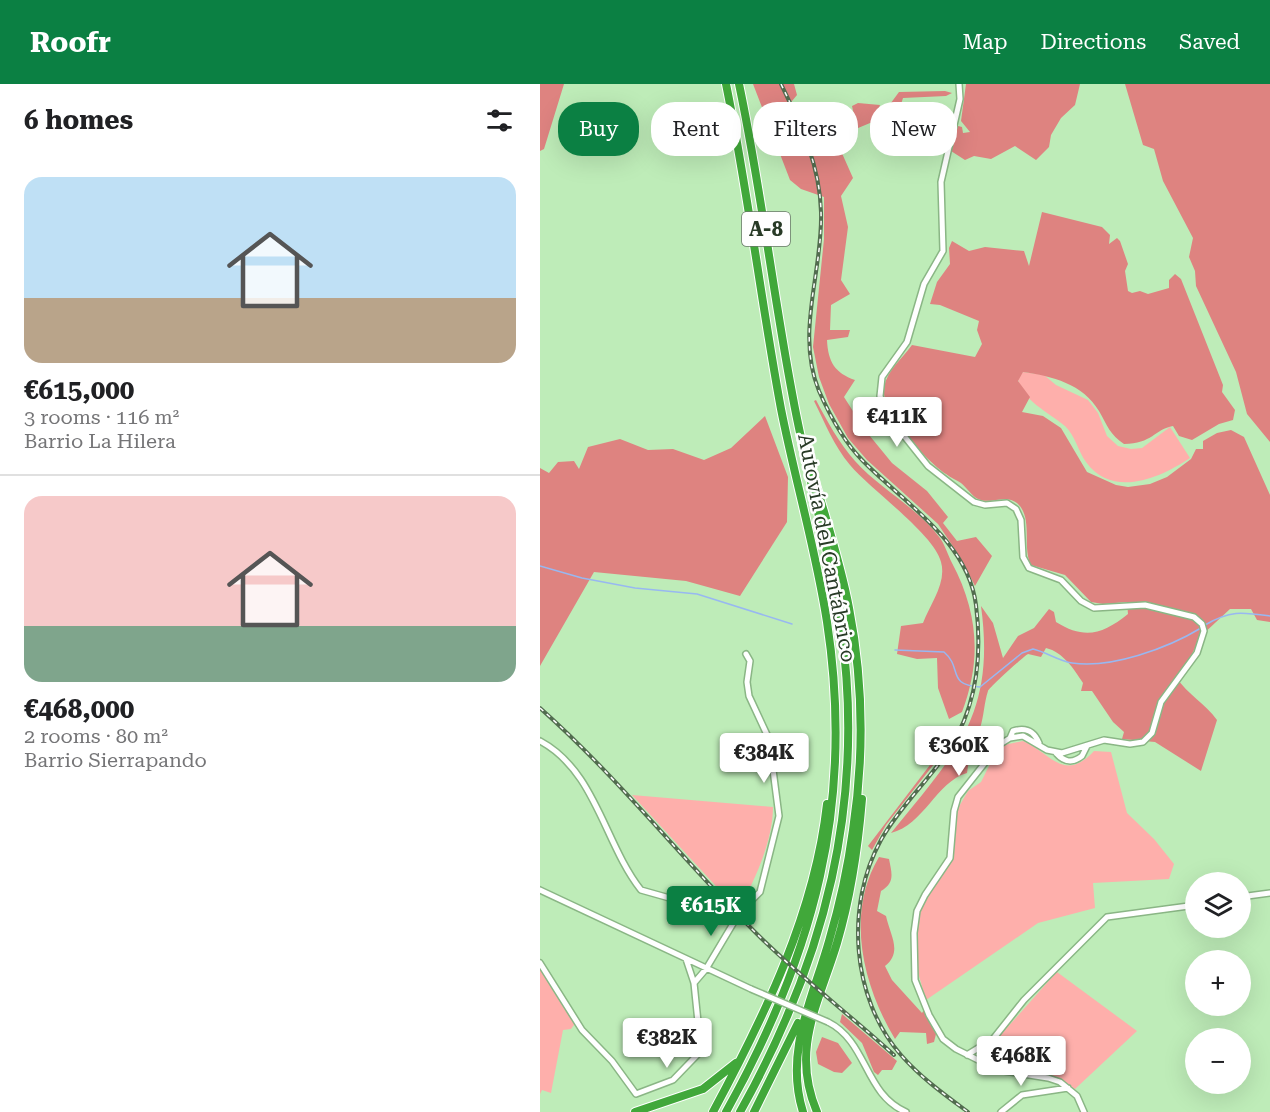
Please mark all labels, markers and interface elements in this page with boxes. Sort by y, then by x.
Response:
text: Roofr [30,26,111,59]
text: Map [963,30,1007,54]
text: Directions [1040,30,1146,54]
text: Saved [1179,30,1240,54]
chip: Buy [558,102,639,156]
chip: Rent [651,102,741,156]
chip: Filters [753,102,858,156]
chip: New [870,102,957,156]
icon: filters [483,104,516,137]
text: 6 homes [24,105,133,135]
road number: A-8 [742,212,790,246]
icon: home [216,216,324,324]
text: €615,000 [24,375,134,405]
pin: €411K [855,397,939,448]
text: €411K [867,404,927,428]
text: 3 rooms · 116 m² [24,405,179,429]
text: Barrio La Hilera [24,429,176,453]
street label: Autovía del Cantábrico [793,432,861,664]
icon: home [216,535,324,643]
text: €468,000 [24,694,134,724]
text: 2 rooms · 80 m² [24,724,168,748]
pin: €360K [917,726,1001,777]
pin: €384K [722,733,806,784]
text: €360K [929,733,989,757]
text: €384K [734,740,794,764]
text: Barrio Sierrapando [24,748,207,772]
map controls [1185,872,1251,1094]
button: layers [1185,872,1251,938]
pin: €615K [669,886,753,937]
text: €615K [681,893,741,917]
button: + [1185,950,1251,1016]
pin: €382K [625,1018,709,1069]
text: €382K [637,1025,697,1049]
button: − [1185,1028,1251,1094]
pin: €468K [979,1036,1063,1087]
text: €468K [991,1043,1051,1067]

